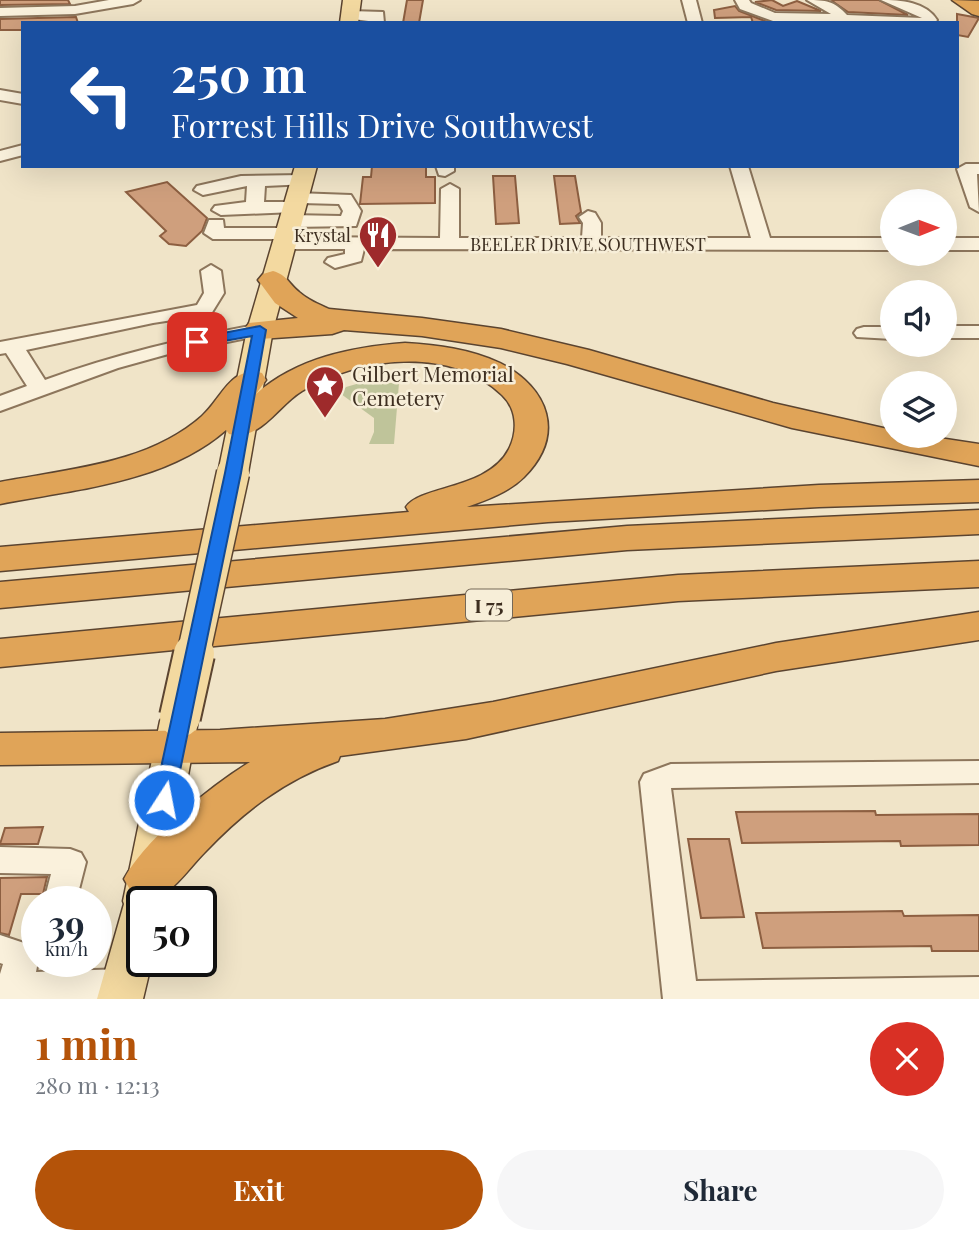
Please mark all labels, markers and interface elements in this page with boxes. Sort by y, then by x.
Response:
text: 250 m [171,40,307,105]
icon: left [56,49,147,140]
text: Forrest Hills Drive Southwest [171,103,593,146]
north arrow [880,189,957,266]
map controls [880,189,957,448]
restaurant icon: Krystal [357,214,399,269]
place label: Krystal [294,223,351,247]
street label: BEELER DRIVE SOUTHWEST [470,232,706,256]
button: sound [880,280,957,357]
pin [167,312,227,372]
icon: arrive [178,323,216,361]
place label: Gilbert Memorial Cemetery [352,359,514,411]
place icon: Gilbert Memorial Cemetery [304,364,346,419]
button: layers [880,371,957,448]
road number: I 75 [466,590,512,620]
position arrow [127,763,201,837]
speed limit sign: 50 [126,886,217,977]
text: 39 [48,899,85,946]
text: km/h [45,937,88,961]
text: 1 min [35,1015,138,1071]
button: close [870,1022,944,1096]
text: 280 m · 12:13 [35,1069,160,1100]
button: Exit [35,1150,483,1230]
button: Share [497,1150,944,1230]

